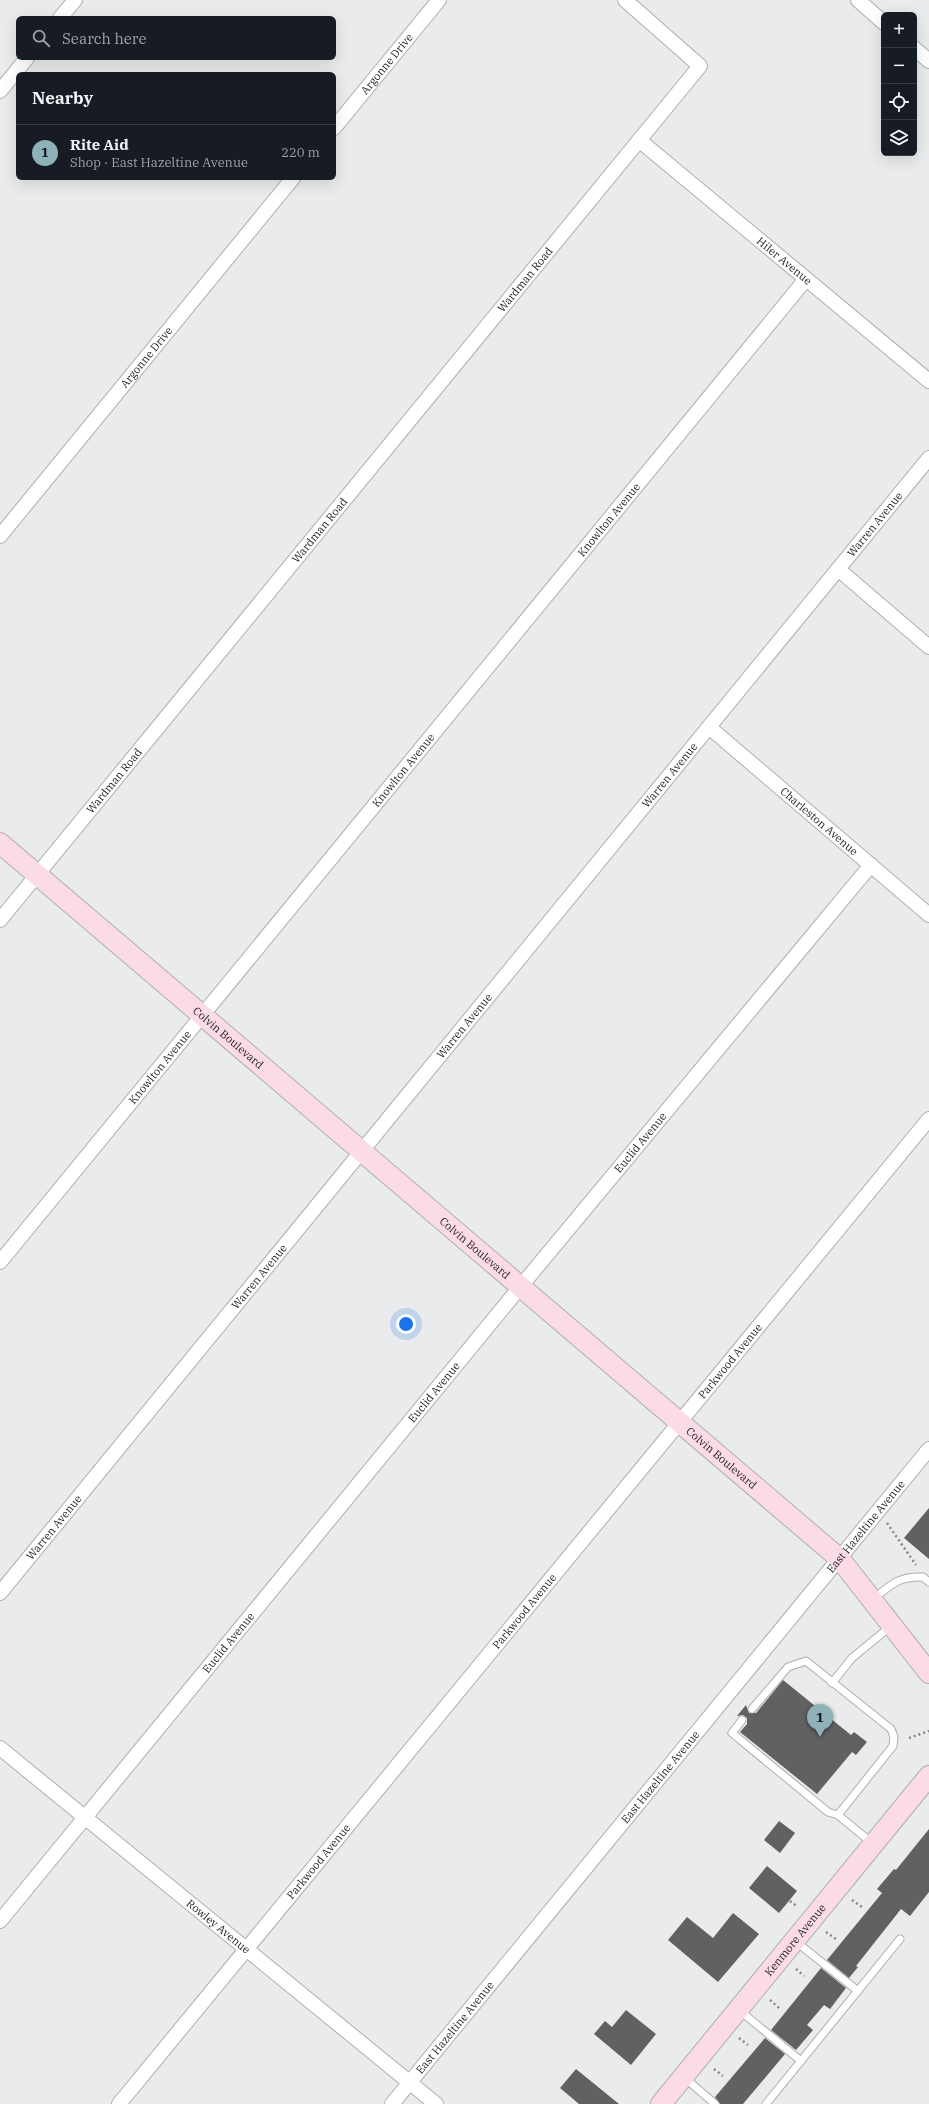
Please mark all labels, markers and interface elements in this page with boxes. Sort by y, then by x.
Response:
map controls [881,12,917,156]
button: + [881,12,917,48]
search box [16,16,336,60]
icon: search [30,27,52,49]
text: Search here [62,29,147,48]
street label: Argonne Drive [357,30,416,97]
button: − [881,48,917,84]
button: locate [881,84,917,120]
text: Nearby [32,87,93,109]
button: layers [881,120,917,156]
text: Rite Aid [70,135,129,154]
text: 1 [41,144,49,161]
text: 220 m [281,144,320,161]
text: Shop · East Hazeltine Avenue [70,154,248,171]
street label: Hiler Avenue [754,234,815,288]
street label: Wardman Road [494,244,556,315]
street label: Argonne Drive [117,324,175,391]
street label: Knowlton Avenue [574,480,643,559]
street label: Warren Avenue [844,489,906,560]
street label: Wardman Road [289,495,350,566]
street label: Knowlton Avenue [369,730,438,810]
street label: Warren Avenue [639,740,700,810]
street label: Wardman Road [83,745,145,816]
street label: Charleston Avenue [778,784,861,858]
street label: Warren Avenue [434,990,495,1061]
street label: Colvin Boulevard [190,1004,267,1072]
street label: Knowlton Avenue [125,1027,194,1107]
street label: Euclid Avenue [611,1109,669,1176]
street label: Colvin Boulevard [437,1214,513,1282]
street label: Warren Avenue [228,1241,290,1312]
your location [396,1314,416,1334]
street label: Parkwood Avenue [695,1320,765,1401]
street label: Euclid Avenue [405,1359,463,1425]
street label: Colvin Boulevard [683,1424,760,1492]
street label: East Hazeltine Avenue [823,1477,908,1576]
street label: Warren Avenue [23,1492,85,1563]
street label: Parkwood Avenue [489,1571,559,1652]
street label: Euclid Avenue [199,1609,257,1676]
pin: 1 [807,1704,833,1737]
street label: East Hazeltine Avenue [618,1728,702,1826]
street label: Parkwood Avenue [283,1821,353,1902]
street label: Rowley Avenue [184,1896,253,1957]
street label: Kenmore Avenue [761,1901,829,1979]
street label: East Hazeltine Avenue [413,1978,497,2077]

